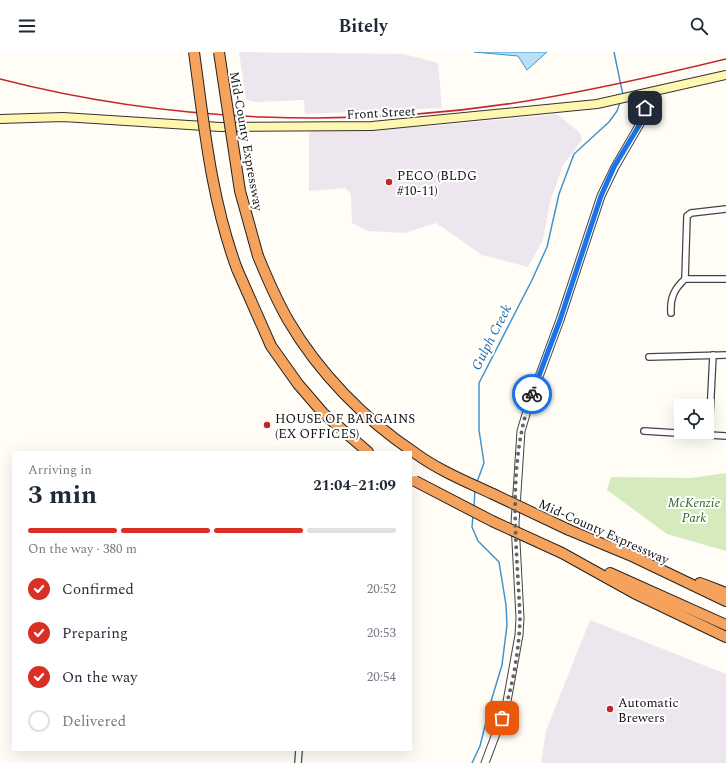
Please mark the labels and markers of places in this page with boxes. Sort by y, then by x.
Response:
pin [628,91,662,125]
place label: PECO (BLDG #10-11) [397,166,477,201]
marker: PECO (BLDG #10-11) [384,177,394,187]
place label: HOUSE OF BARGAINS (EX OFFICES) [275,409,415,444]
marker: HOUSE OF BARGAINS (EX OFFICES) [262,420,272,430]
place label: Automatic Brewers [618,693,679,728]
pin [485,701,519,735]
marker: Automatic Brewers [605,704,615,714]

